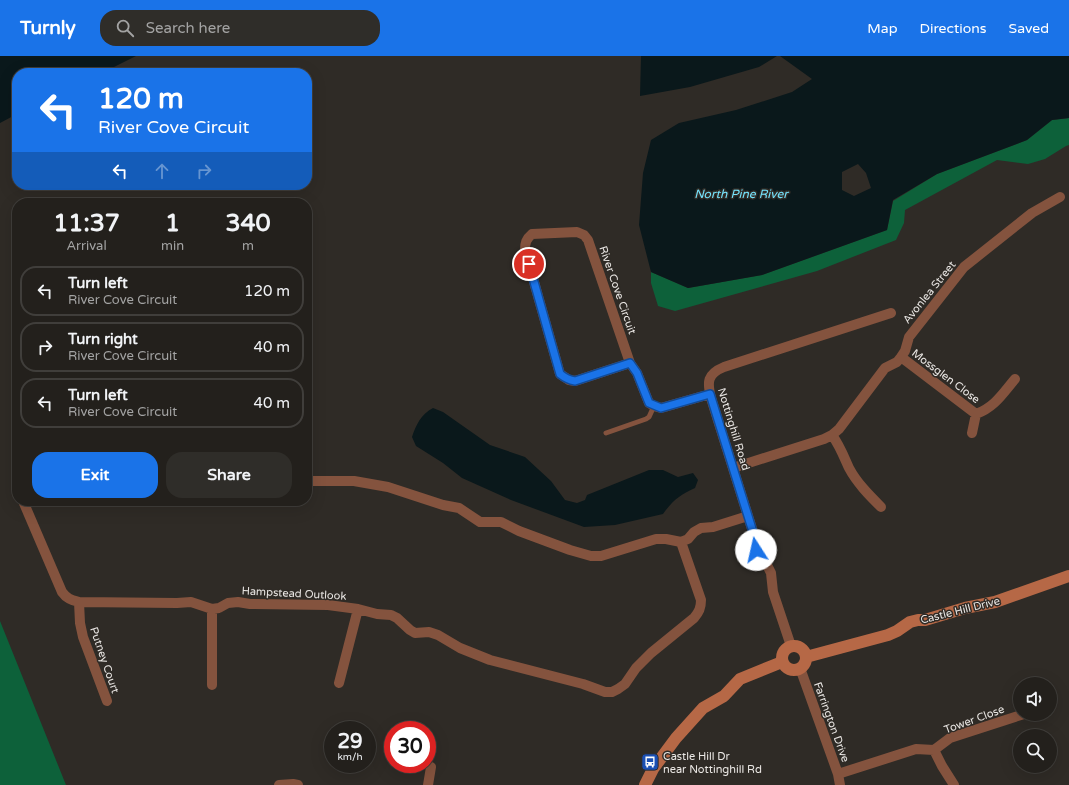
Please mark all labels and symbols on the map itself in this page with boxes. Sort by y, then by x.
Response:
water label: North Pine River [694,187,789,201]
street label: River Cove Circuit [596,244,639,336]
pin [512,247,546,281]
street label: Avonlea Street [900,259,958,326]
street label: Mossglen Close [909,347,982,406]
street label: Nottinghill Road [715,386,752,472]
position arrow [735,529,777,571]
street label: Hampstead Outlook [241,584,347,603]
street label: Castle Hill Drive [919,594,1001,627]
street label: Putney Court [87,625,122,695]
street label: Farrington Drive [811,680,852,764]
street label: Tower Close [942,703,1006,736]
speed limit sign: 30 [384,721,436,773]
place label: Castle Hill Dr near Nottinghill Rd [663,750,762,776]
bus stop icon: Castle Hill Dr near Nottinghill Rd [640,752,660,772]

